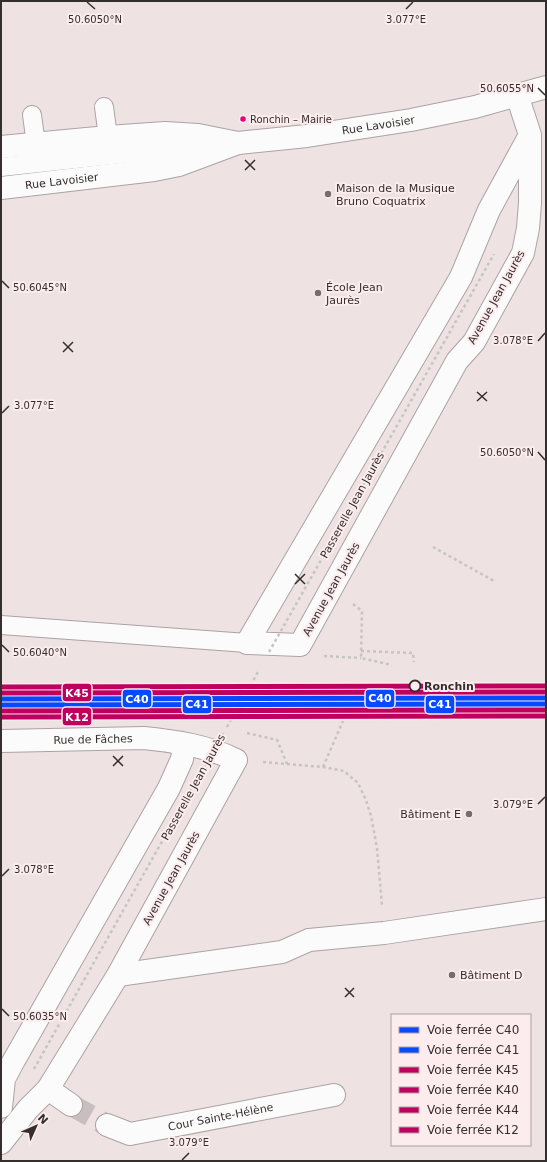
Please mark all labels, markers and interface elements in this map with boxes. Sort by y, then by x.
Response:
text: 50.6050°N [68,14,122,25]
text: 3.077°E [386,14,426,25]
text: 50.6055°N [480,83,534,94]
street label: Rue Lavoisier [341,113,417,138]
marker: Ronchin – Mairie [238,114,248,124]
place label: Ronchin – Mairie [250,114,332,125]
street label: Rue Lavoisier [24,171,99,192]
place label: Maison de la Musique Bruno Coquatrix [336,182,455,208]
marker: Maison de la Musique Bruno Coquatrix [323,189,333,199]
street label: Avenue Jean Jaurès [465,248,528,346]
place label: École Jean Jaurès [325,281,383,307]
text: 50.6045°N [13,282,67,293]
marker: École Jean Jaurès [313,288,323,298]
text: 3.078°E [493,335,533,346]
text: 3.077°E [14,400,54,411]
text: 50.6050°N [480,447,534,458]
street label: Passerelle Jean Jaurès [318,450,387,561]
street label: Avenue Jean Jaurès [300,540,363,638]
text: 50.6040°N [13,647,67,658]
marker: Ronchin [408,679,422,693]
place label: Ronchin [424,680,474,693]
line badge: K45 [62,683,92,702]
text: K45 [65,687,89,700]
line badge: C40 [122,689,152,708]
line badge: C40 [365,689,395,708]
text: C40 [368,692,392,705]
text: C40 [125,693,149,706]
line badge: C41 [182,695,212,714]
line badge: C41 [425,695,455,714]
text: C41 [185,698,209,711]
text: C41 [428,698,452,711]
line badge: K12 [62,707,92,726]
text: K12 [65,711,89,724]
street label: Rue de Fâches [53,732,133,747]
street label: Passerelle Jean Jaurès [159,732,228,843]
text: 3.079°E [493,799,533,810]
place label: Bâtiment E [400,808,461,821]
marker: Bâtiment E [464,809,474,819]
street label: Avenue Jean Jaurès [140,829,203,927]
text: 3.078°E [14,864,54,875]
place label: Bâtiment D [460,969,522,982]
marker: Bâtiment D [447,970,457,980]
text: 50.6035°N [13,1011,67,1022]
legend [391,1014,531,1146]
text: Voie ferrée C40 [427,1023,519,1037]
text: Voie ferrée C41 [427,1043,519,1057]
text: Voie ferrée K45 [427,1063,519,1077]
text: Voie ferrée K40 [427,1083,519,1097]
street label: Cour Sainte-Hélène [167,1101,275,1134]
text: Voie ferrée K44 [427,1103,519,1117]
north arrow [16,1106,56,1146]
text: N [35,1111,51,1127]
text: Voie ferrée K12 [427,1123,519,1137]
text: 3.079°E [169,1137,209,1148]

